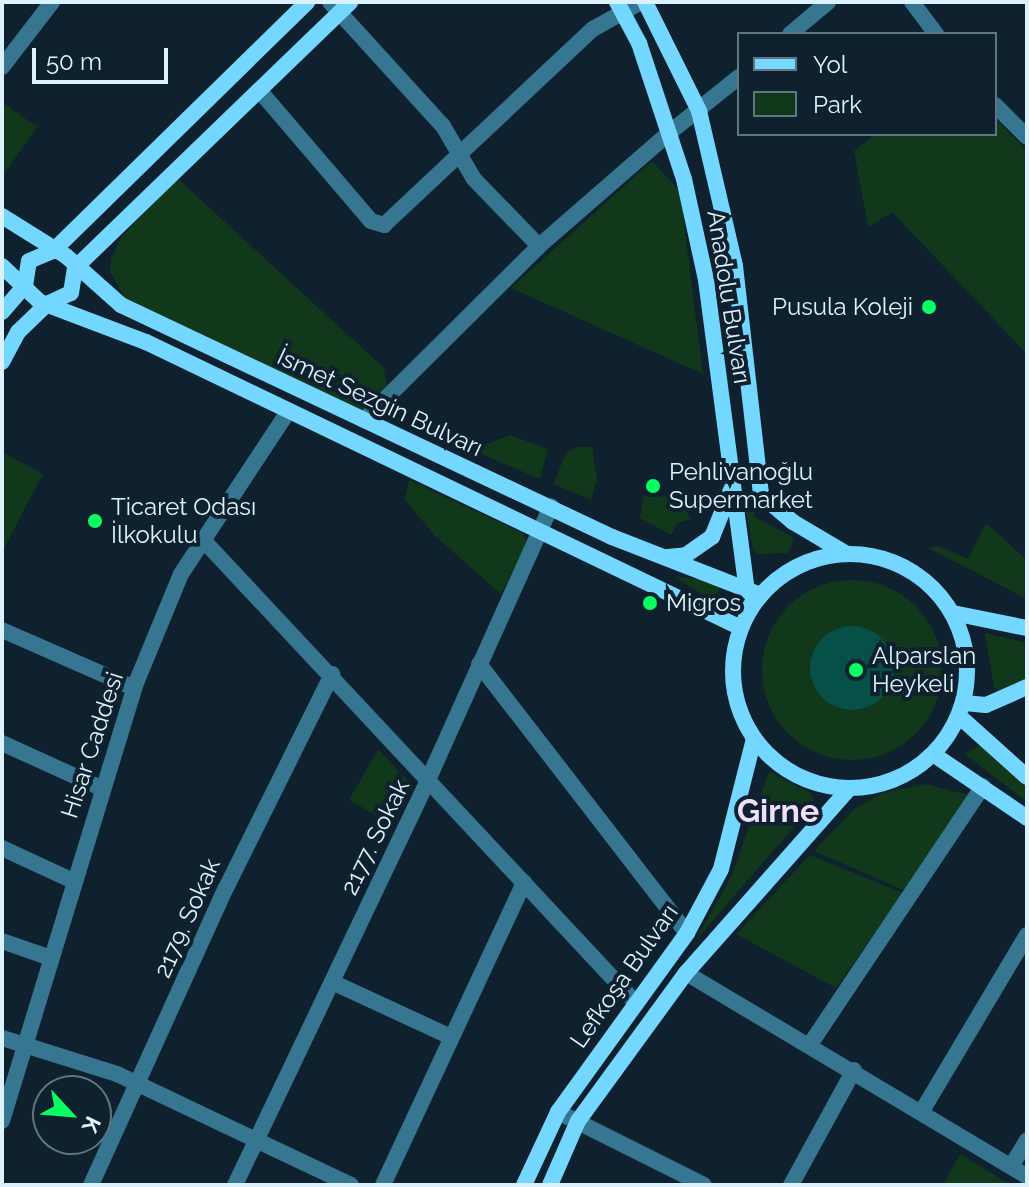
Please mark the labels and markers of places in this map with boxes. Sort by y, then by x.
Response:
place label: Pusula Koleji [772,293,913,321]
marker: Pusula Koleji [920,298,938,316]
place label: Pehlivanoğlu Supermarket [669,458,813,514]
marker: Pehlivanoğlu Supermarket [644,477,662,495]
place label: Ticaret Odası İlkokulu [111,493,256,549]
marker: Ticaret Odası İlkokulu [86,512,104,530]
place label: Migros [666,589,741,617]
marker: Migros [641,594,659,612]
place label: Alparslan Heykeli [872,642,976,698]
marker: Alparslan Heykeli [847,661,865,679]

